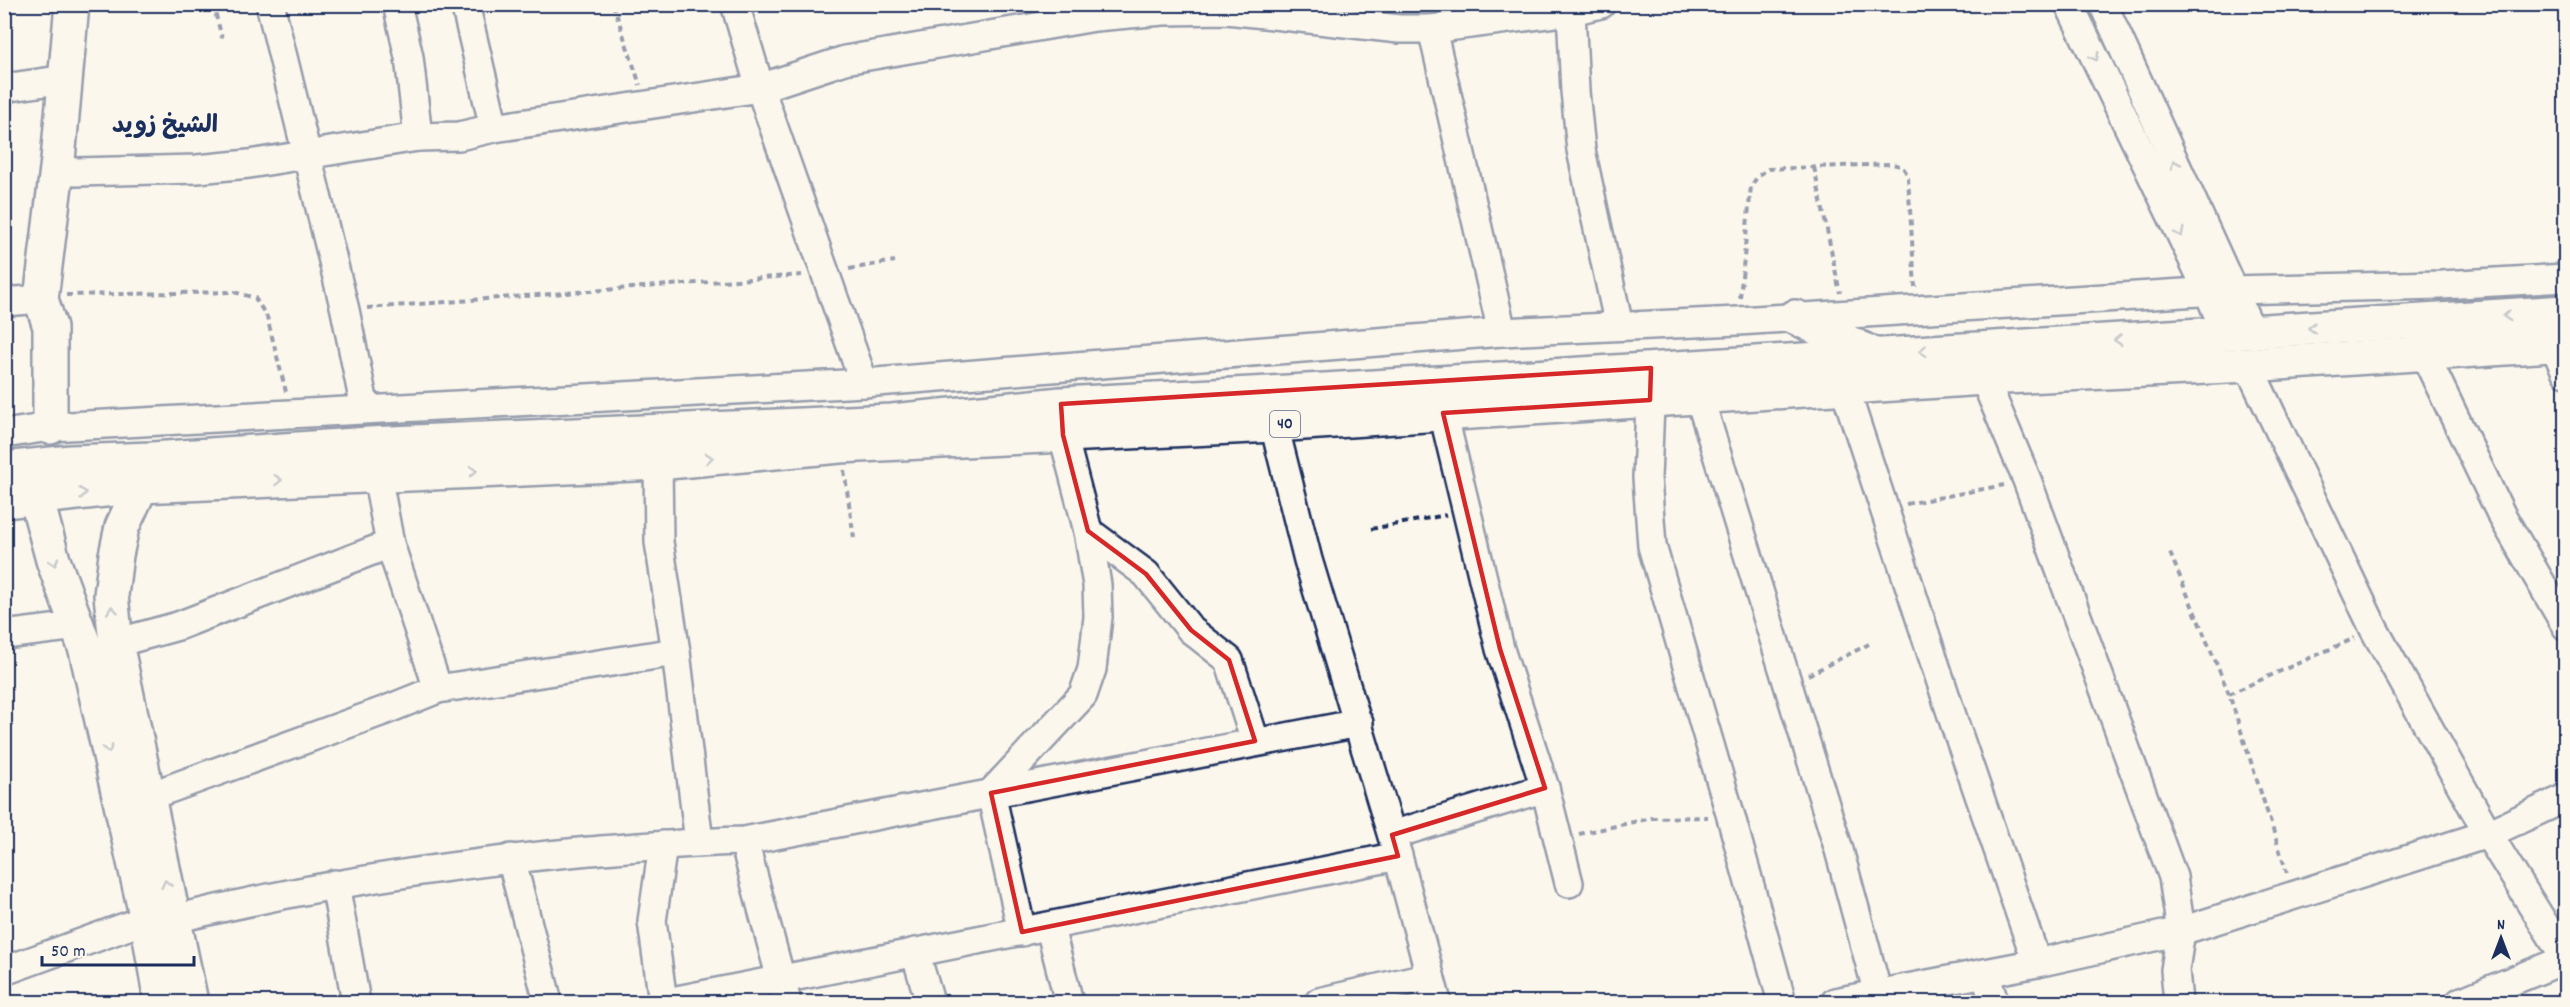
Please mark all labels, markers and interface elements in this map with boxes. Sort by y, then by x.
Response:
one-way arrow [2087,51,2099,62]
district label: الشيخ زويد [112,110,218,144]
one-way arrow [2170,160,2182,171]
one-way arrow [2173,226,2184,237]
one-way arrow [2503,309,2512,322]
one-way arrow [2308,321,2317,334]
one-way arrow [2113,333,2122,346]
one-way arrow [1919,345,1928,358]
road number: 40 [1270,411,1300,437]
one-way arrow [705,452,714,465]
one-way arrow [468,464,477,477]
one-way arrow [274,473,283,486]
one-way arrow [79,487,88,500]
one-way arrow [47,556,59,567]
one-way arrow [106,605,119,615]
one-way arrow [100,744,113,754]
one-way arrow [161,879,174,889]
north arrow [2471,908,2531,968]
text: N [2497,914,2505,937]
scale bar [42,929,194,967]
text: 50 m [51,940,86,965]

